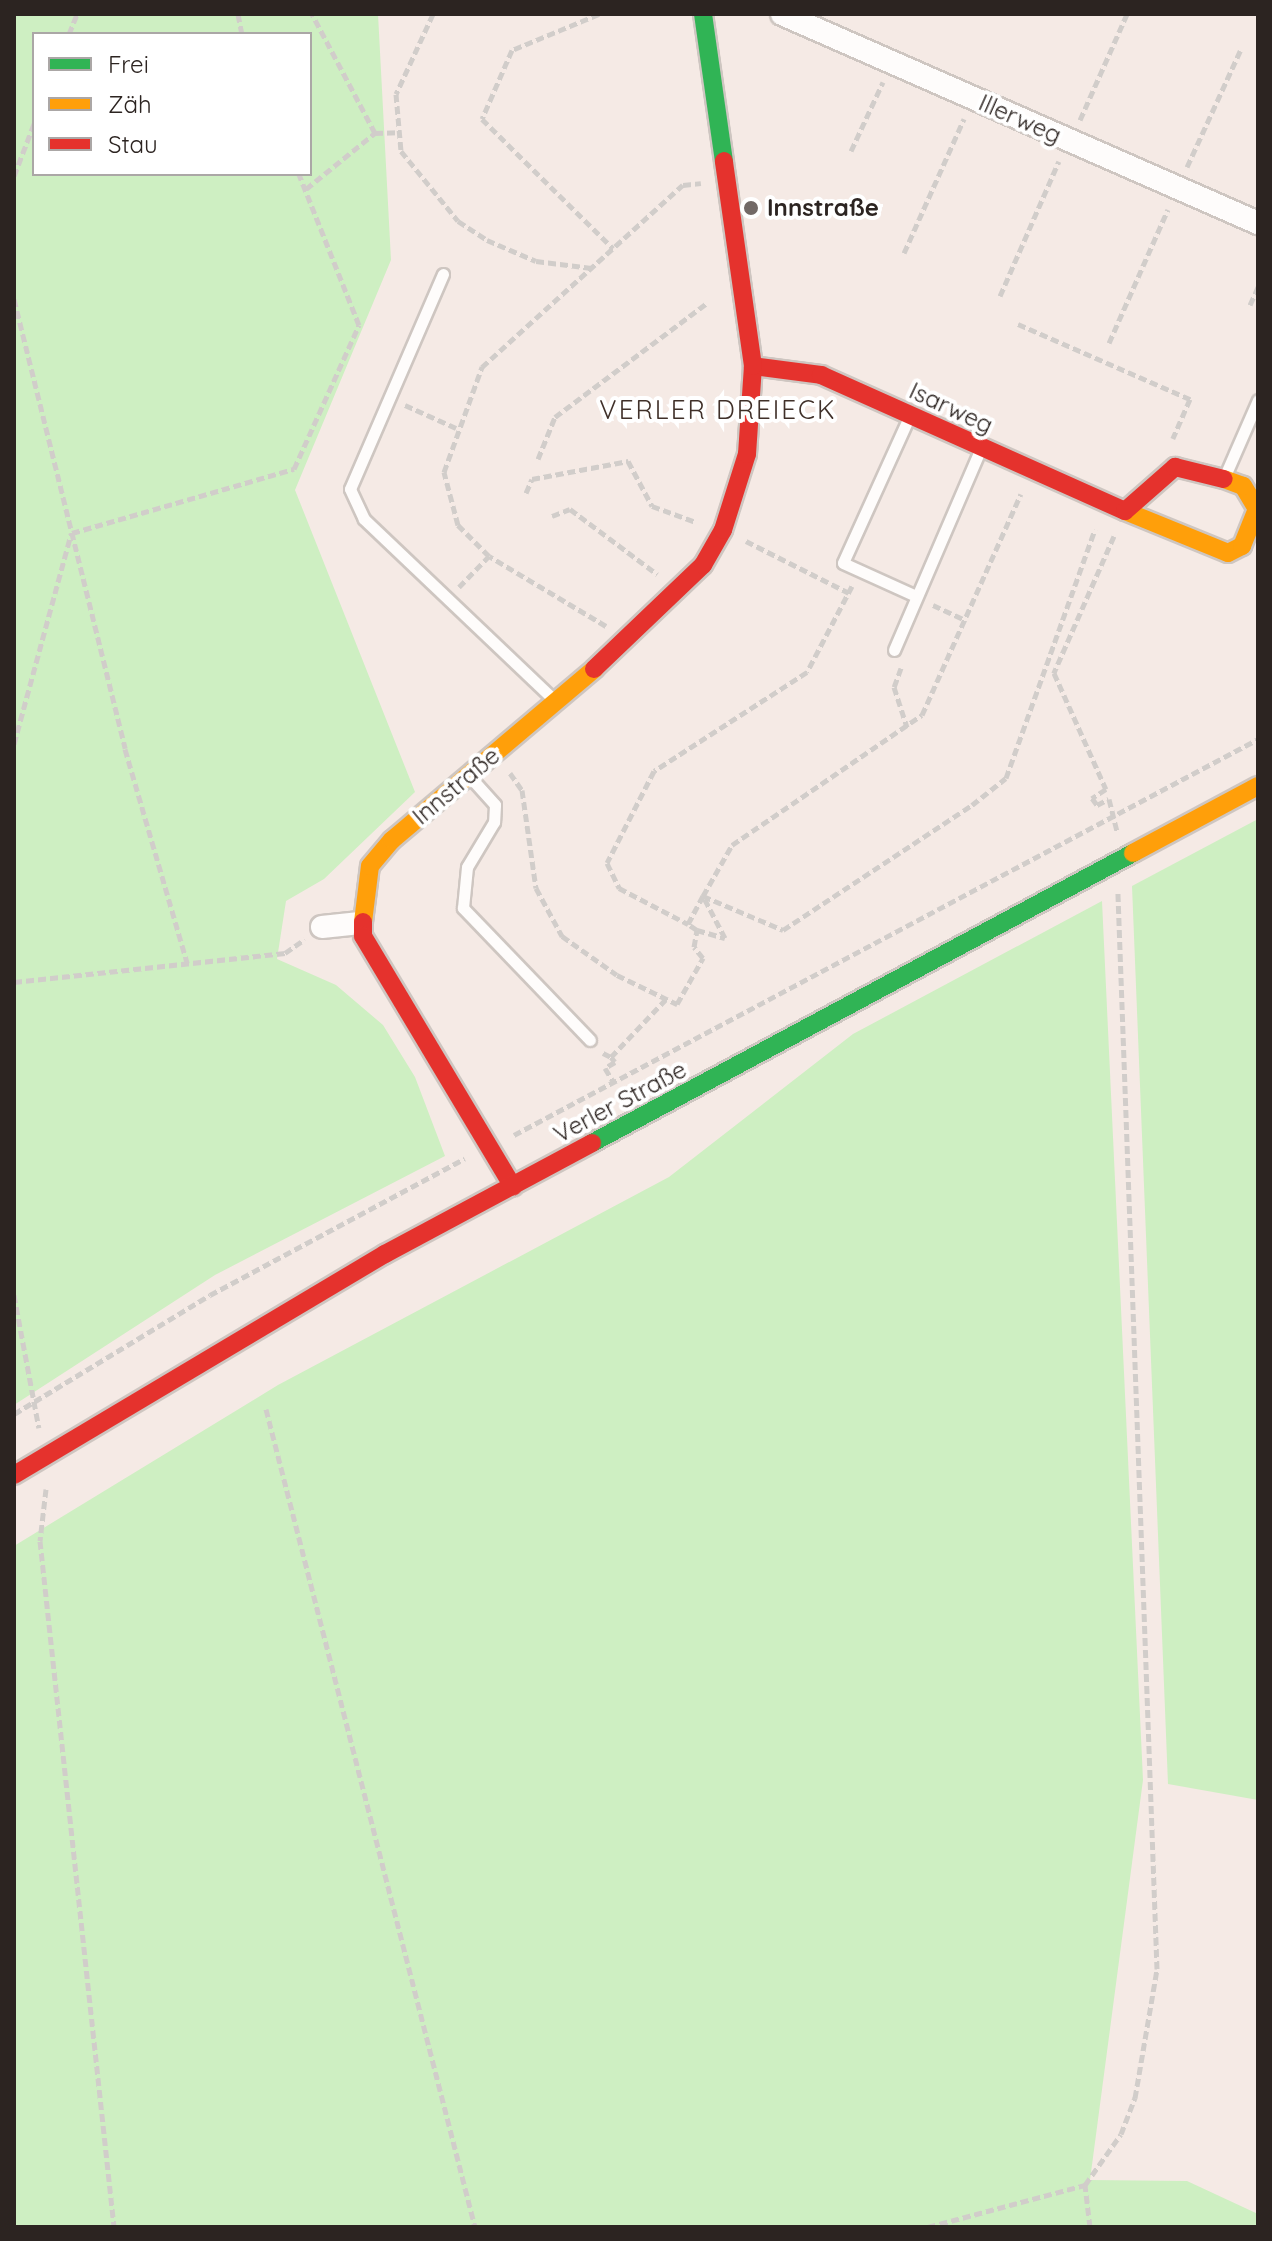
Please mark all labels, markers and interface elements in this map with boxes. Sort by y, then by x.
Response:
legend [32,32,312,176]
text: Frei [108,49,149,79]
street label: Illerweg [974,88,1066,150]
text: Zäh [108,89,152,119]
text: Stau [108,129,158,159]
place label: Innstraße [767,194,879,222]
marker: Innstraße [742,199,760,217]
street label: Isarweg [905,376,997,440]
district label: VERLER DREIECK [599,394,837,426]
street label: Innstraße [407,741,505,831]
street label: Verler Straße [549,1055,691,1149]

